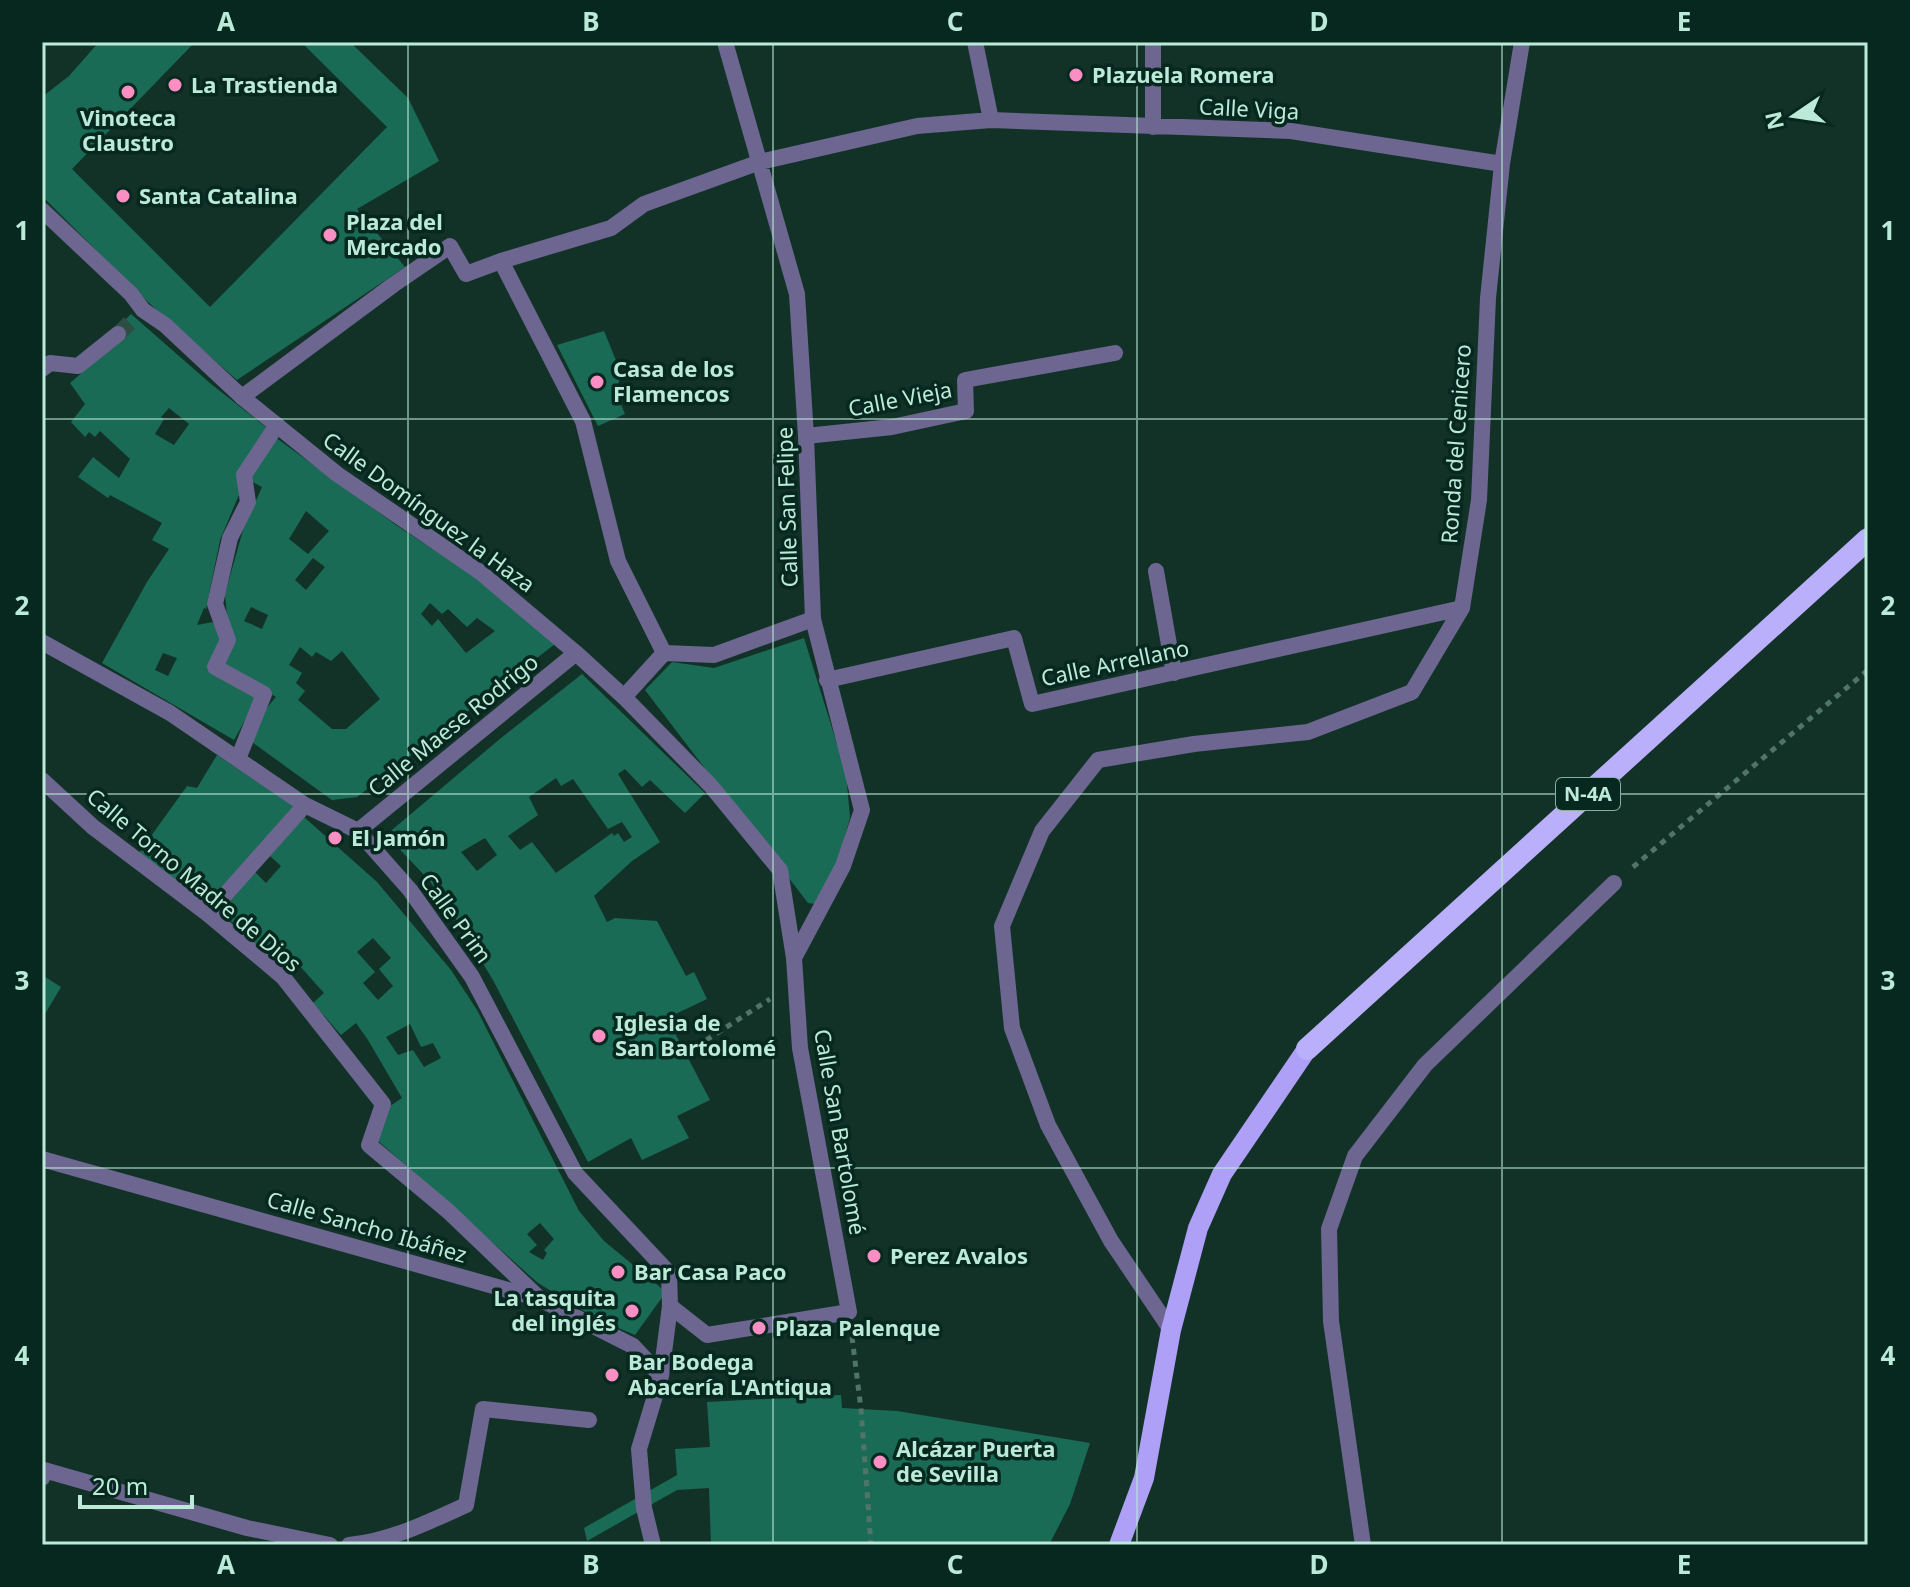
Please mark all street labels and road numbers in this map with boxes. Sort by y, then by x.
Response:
street label: Calle Viga [1198,90,1300,126]
street label: Ronda del Cenicero [1433,343,1477,545]
street label: Calle Vieja [845,373,954,423]
street label: Calle Domínguez la Haza [317,424,542,598]
street label: Calle San Felipe [768,426,804,588]
street label: Calle Arrellano [1038,632,1192,692]
street label: Calle Maese Rodrigo [361,646,544,802]
road number: N-4A [1556,778,1620,810]
street label: Calle Torno Madre de Dios [81,781,308,978]
street label: Calle Prim [414,866,500,968]
street label: Calle San Bartolomé [808,1027,874,1237]
street label: Calle Sancho Ibáñez [264,1183,471,1269]

